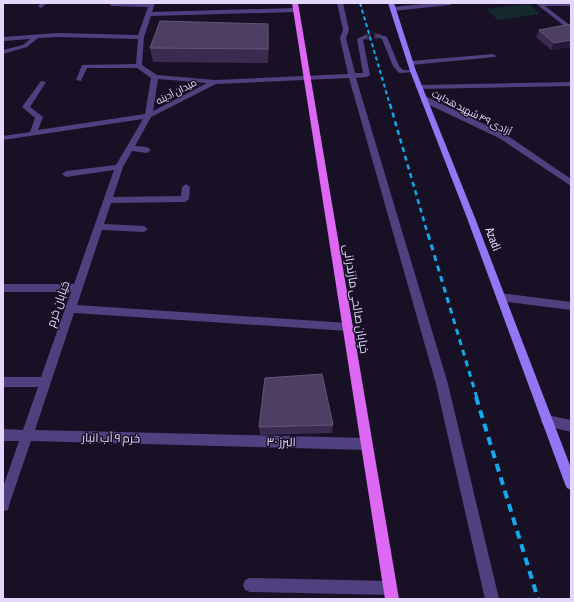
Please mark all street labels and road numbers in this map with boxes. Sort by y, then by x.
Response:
street label: میدان آدینه [154,76,199,107]
street label: آزادی ۴۹ شهید هدایت [430,88,514,138]
street label: Azadi [482,225,504,253]
street label: خیابان صالحی مازندرانی [340,243,372,355]
street label: خیابان خرم [44,279,73,329]
street label: خرم ۹ آب انبار [81,430,140,447]
street label: البرز ۳۰ [266,435,296,449]

